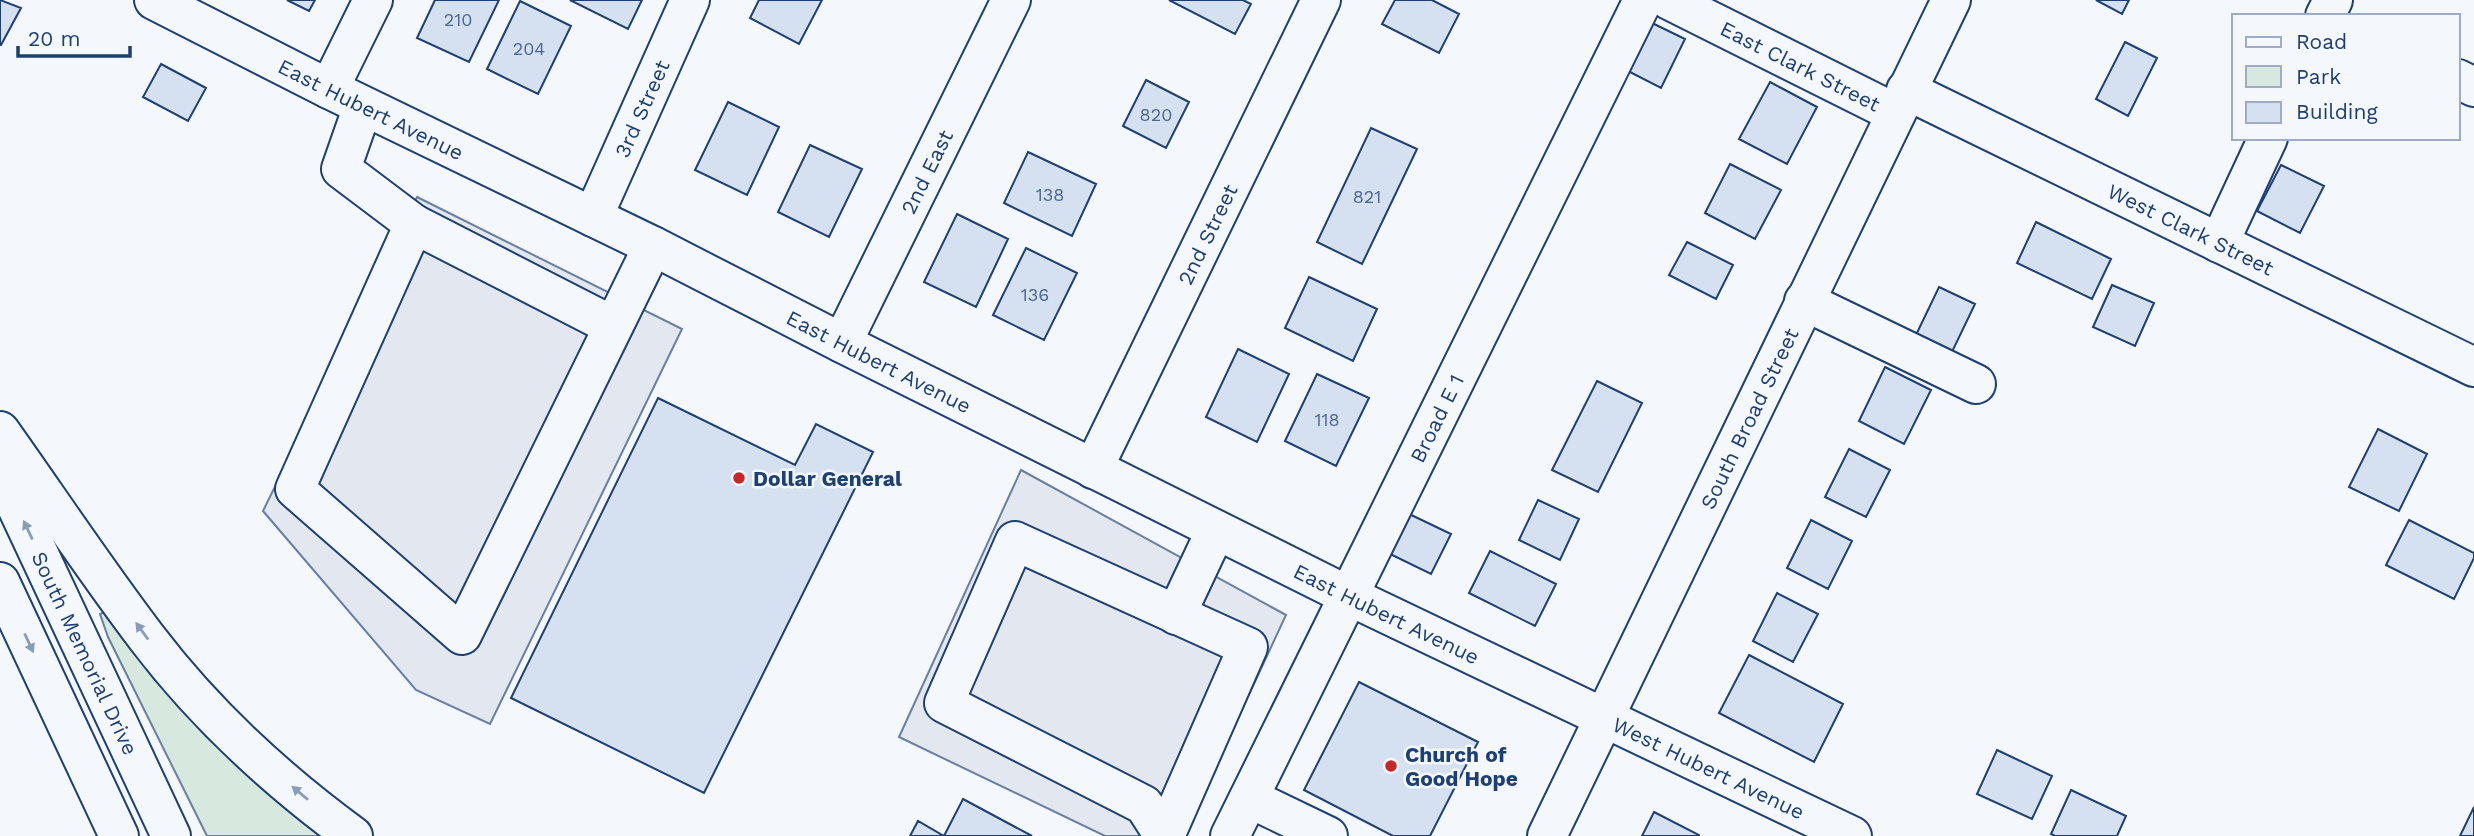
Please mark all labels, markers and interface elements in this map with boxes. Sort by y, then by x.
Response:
house number: 210 [444,9,472,30]
scale bar [18,14,130,58]
legend [2232,14,2460,140]
street label: East Clark Street [1716,15,1885,116]
text: 20 m [28,26,80,51]
text: Road [2296,29,2347,54]
house number: 204 [513,38,545,59]
street label: East Hubert Avenue [274,53,468,165]
street label: 3rd Street [609,56,674,161]
text: Park [2296,64,2341,89]
text: Building [2296,99,2378,124]
house number: 820 [1140,104,1172,125]
street label: 2nd East [895,125,958,218]
street label: West Clark Street [2104,178,2278,280]
street label: 2nd Street [1172,180,1242,289]
house number: 138 [1036,184,1064,205]
house number: 821 [1353,186,1381,207]
house number: 136 [1021,284,1049,305]
street label: East Hubert Avenue [783,304,975,418]
street label: South Broad Street [1695,323,1803,513]
street label: Broad E 1 [1404,370,1469,466]
house number: 118 [1314,409,1340,430]
place label: Dollar General [753,466,902,491]
marker: Dollar General [731,470,747,486]
one-way arrow [22,520,33,540]
street label: South Memorial Drive [27,547,144,759]
street label: East Hubert Avenue [1290,558,1484,669]
one-way arrow [135,621,149,640]
one-way arrow [24,633,35,654]
street label: West Hubert Avenue [1609,711,1809,824]
place label: Church of Good Hope [1405,742,1518,791]
marker: Church of Good Hope [1383,758,1399,774]
one-way arrow [292,786,309,801]

